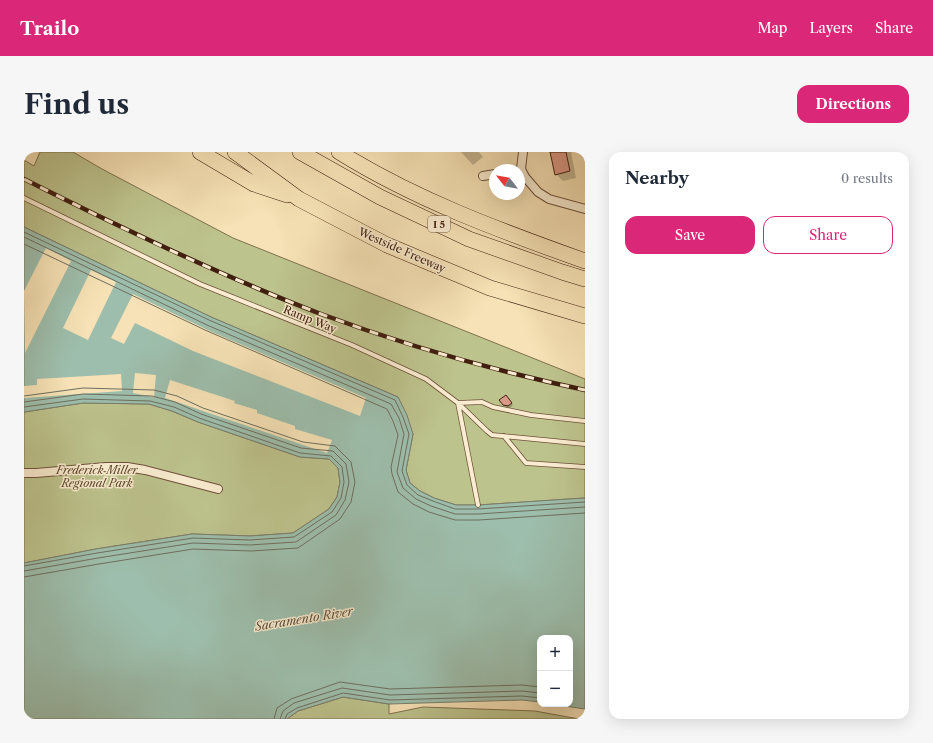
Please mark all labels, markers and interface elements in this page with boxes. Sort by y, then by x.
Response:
text: Trailo [20,17,79,40]
text: Map [757,19,787,37]
text: Layers [809,19,853,37]
text: Share [875,19,913,37]
button: Directions [797,85,909,123]
text: Find us [24,87,129,121]
north arrow [489,164,525,200]
text: Nearby [625,168,689,188]
text: 0 results [841,170,893,186]
road number: I 5 [428,216,450,232]
button: Save [625,216,755,254]
button: Share [763,216,893,254]
street label: Westside Freeway [355,224,449,276]
street label: Ramp Way [281,302,339,336]
park label: Frederick Miller Regional Park [55,463,139,490]
water label: Sacramento River [253,603,355,634]
map controls [537,635,573,707]
button: + [537,635,573,671]
button: − [537,671,573,707]

